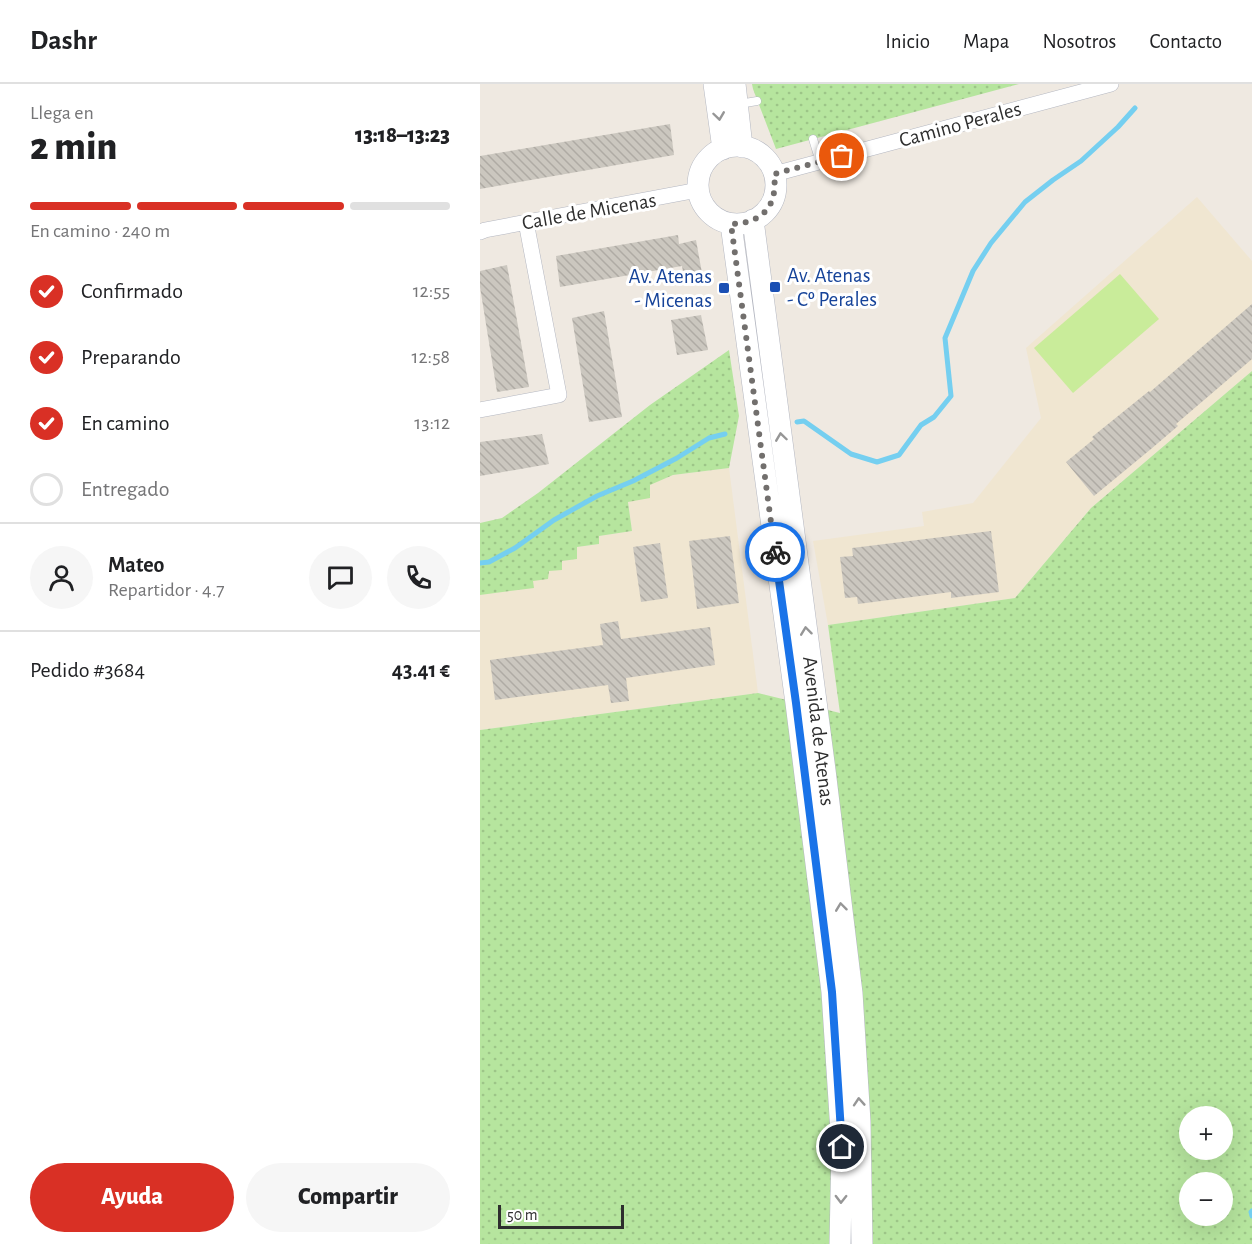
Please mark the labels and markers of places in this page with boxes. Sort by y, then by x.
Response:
pin [816,130,867,181]
place label: Av. Atenas - Cº Perales [787,265,877,310]
place label: Av. Atenas - Micenas [628,266,712,311]
marker: Av. Atenas - Cº Perales [768,280,782,294]
marker: Av. Atenas - Micenas [717,281,731,295]
pin [816,1121,867,1172]

